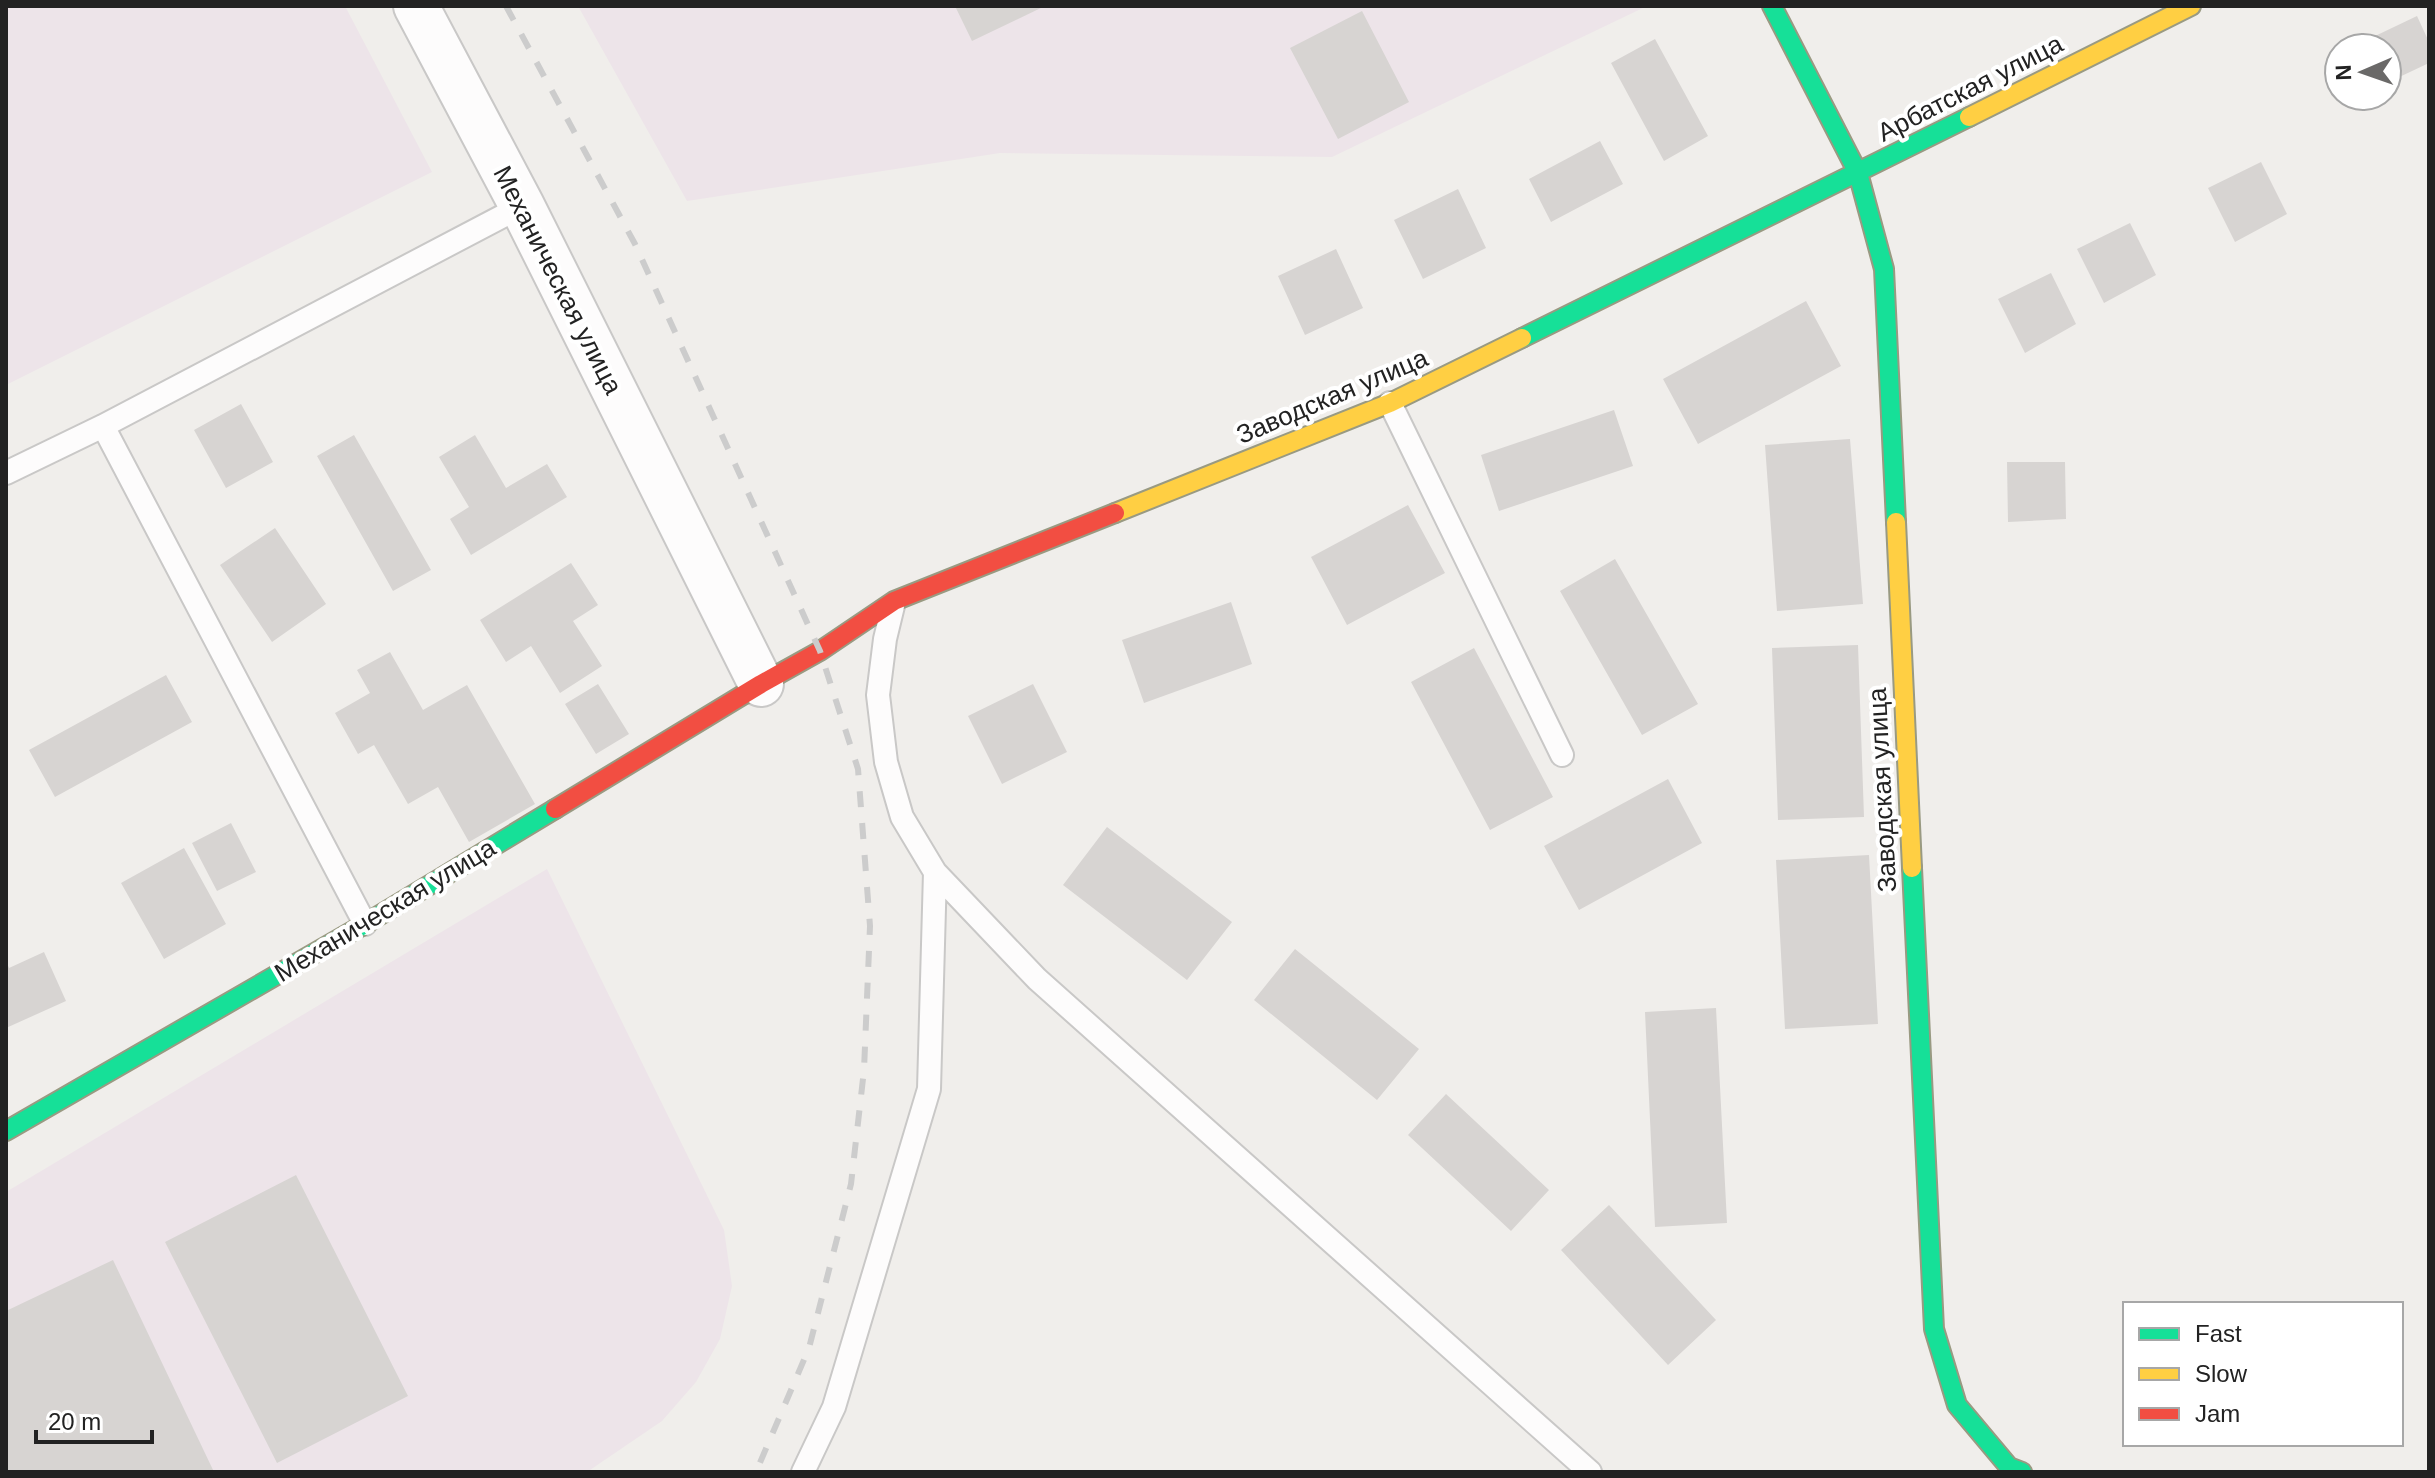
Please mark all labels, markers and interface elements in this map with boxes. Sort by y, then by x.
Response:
street label: Арбатская улица [1872,28,2068,148]
north arrow [2323,32,2403,112]
text: N [2331,64,2356,81]
street label: Механическая улица [487,161,629,400]
street label: Заводская улица [1232,342,1433,450]
street label: Заводская улица [1862,686,1902,893]
street label: Механическая улица [269,832,501,988]
legend [2123,1302,2403,1446]
text: Fast [2195,1320,2242,1347]
text: Slow [2195,1360,2248,1387]
scale bar [36,1394,152,1444]
text: Jam [2195,1400,2240,1427]
text: 20 m [48,1408,101,1435]

